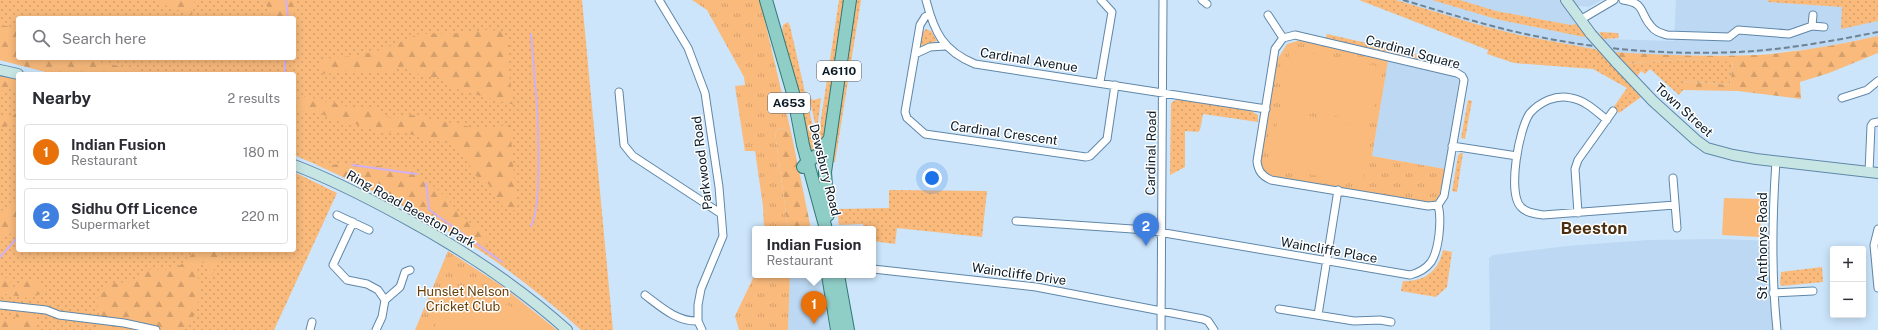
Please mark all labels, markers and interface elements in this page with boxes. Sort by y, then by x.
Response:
search box [16,16,296,60]
icon: search [30,27,52,49]
text: Search here [62,30,146,47]
street label: Cardinal Square [1364,32,1462,72]
street label: Cardinal Avenue [979,45,1079,75]
road number: A6110 [817,61,861,81]
street label: Town Street [1652,80,1716,140]
text: Nearby [32,88,91,108]
text: 2 results [228,91,280,106]
road number: A653 [768,93,810,113]
street label: Cardinal Road [1143,111,1159,195]
street label: Parkwood Road [689,115,715,211]
street label: Cardinal Crescent [949,118,1059,148]
street label: Dewsbury Road [806,122,844,218]
text: Indian Fusion [71,136,166,153]
text: 1 [43,145,49,160]
text: 180 m [243,145,279,160]
text: Restaurant [71,153,137,168]
street label: Ring Road Beeston Park [344,167,478,251]
your location [922,168,942,188]
street label: St Anthonys Road [1755,192,1770,300]
text: Sidhu Off Licence [71,200,198,217]
text: 2 [42,209,50,224]
text: 220 m [241,209,279,224]
pin: 2 [1133,213,1159,246]
text: Supermarket [71,217,150,232]
district label: Beeston [1561,218,1627,238]
popup [752,226,876,278]
street label: Waincliffe Place [1279,234,1379,266]
text: Indian Fusion [767,236,861,253]
map controls [1830,246,1866,318]
button: + [1830,246,1866,282]
text: Restaurant [767,253,833,268]
street label: Waincliffe Drive [971,260,1067,288]
button: − [1830,282,1866,318]
park label: Hunslet Nelson Cricket Club [417,284,509,314]
pin: 1 [801,291,827,324]

